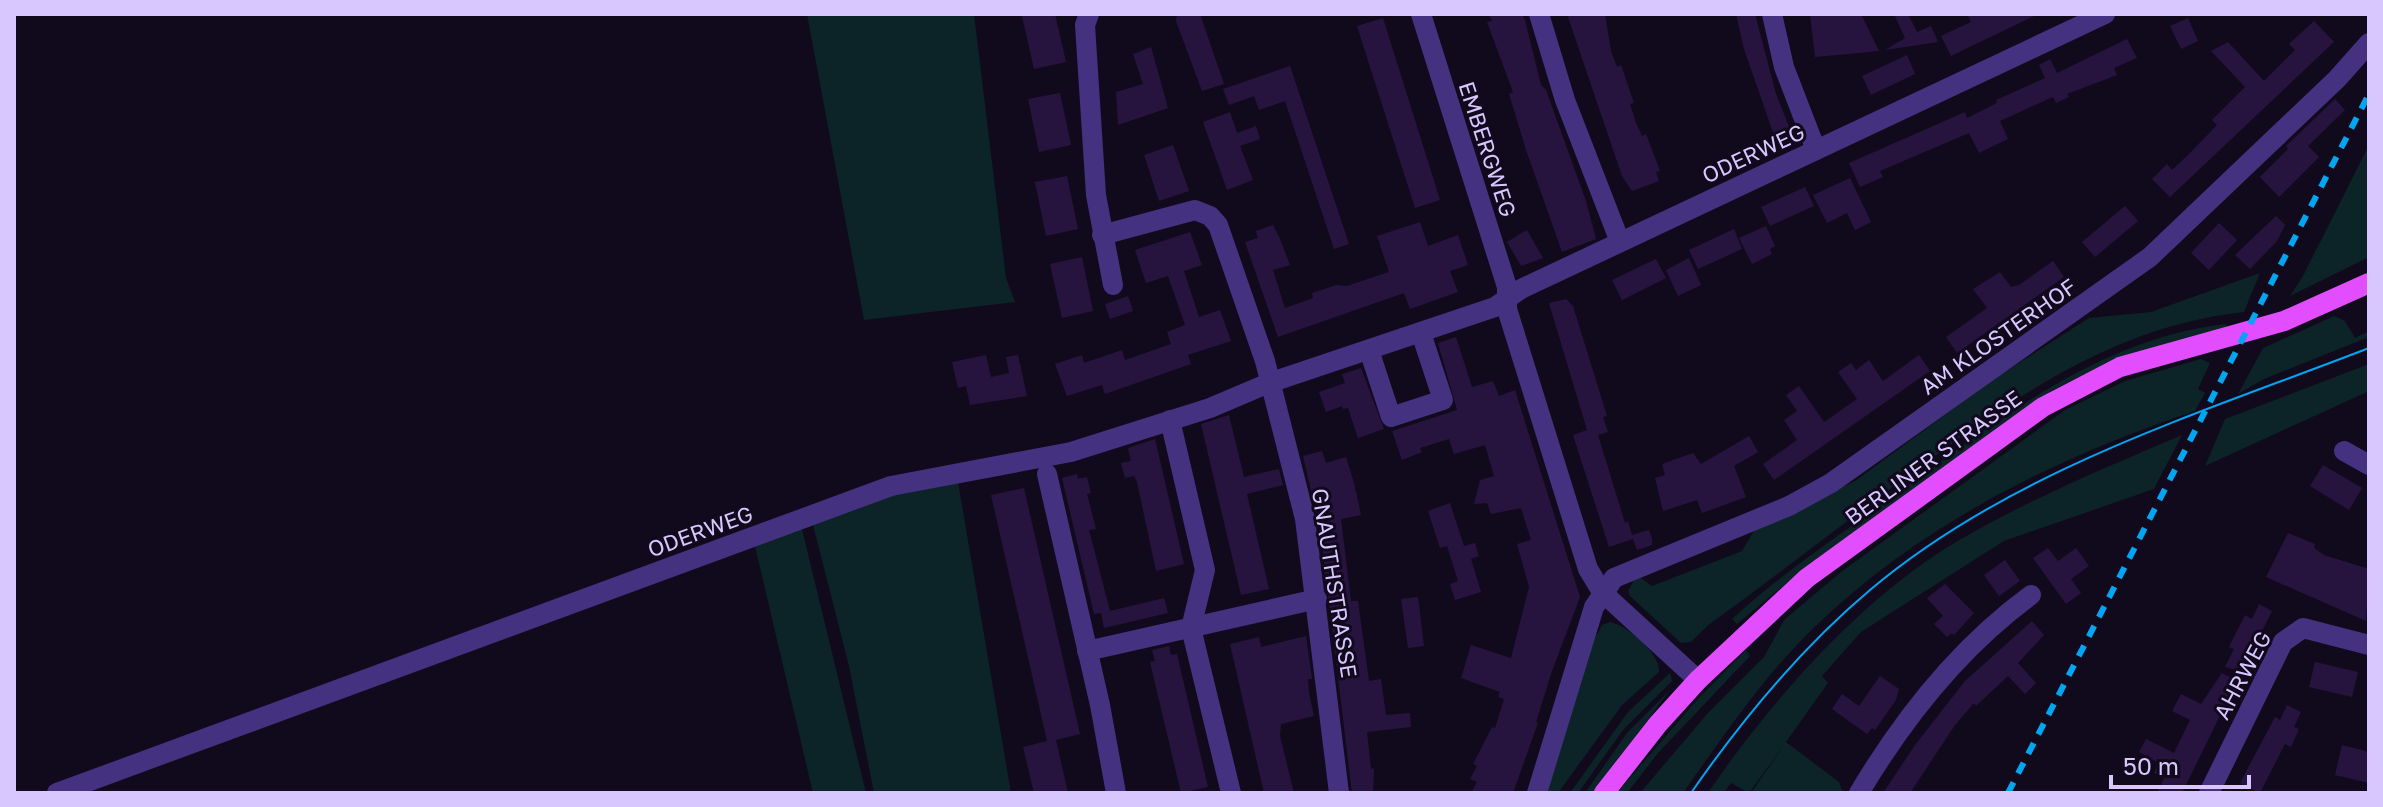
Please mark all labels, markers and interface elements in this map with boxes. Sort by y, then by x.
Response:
street label: EMBERGWEG [1453,78,1523,220]
street label: ODERWEG [1697,118,1809,188]
street label: AM KLOSTERHOF [1915,272,2081,400]
street label: BERLINER STRASSE [1839,384,2027,530]
street label: GNAUTHSTRASSE [1307,486,1363,680]
street label: ODERWEG [644,500,756,562]
street label: AHRWEG [2207,626,2277,724]
scale bar [2111,739,2249,789]
text: 50 m [2123,751,2179,780]

